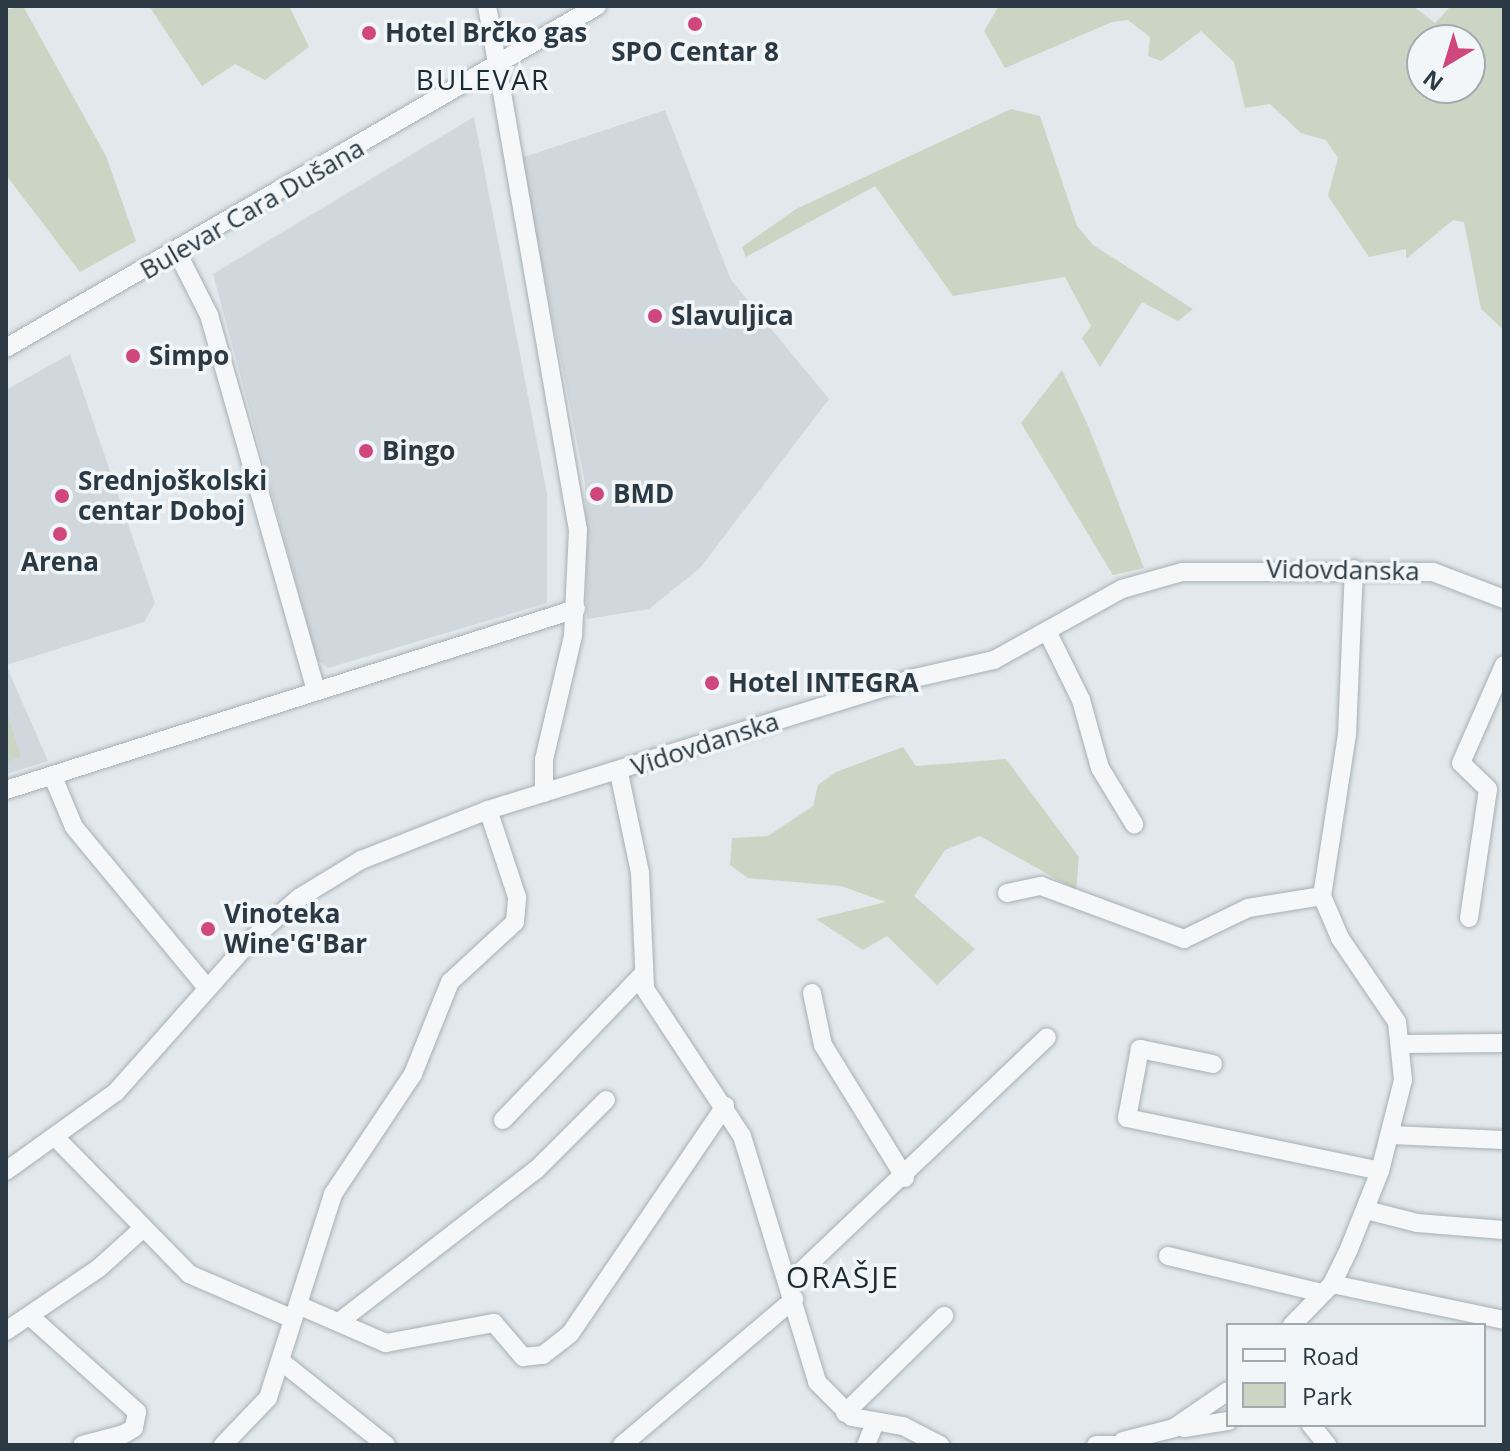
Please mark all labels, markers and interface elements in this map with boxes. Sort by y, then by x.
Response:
marker: SPO Centar 8 [686,15,704,33]
place label: Hotel Brčko gas [385,17,587,49]
marker: Hotel Brčko gas [360,24,378,42]
north arrow [1406,24,1486,104]
place label: SPO Centar 8 [611,36,779,68]
district label: BULEVAR [416,62,550,96]
text: N [1416,64,1449,99]
street label: Bulevar Cara Dušana [134,132,370,286]
place label: Slavuljica [671,300,794,332]
marker: Slavuljica [646,307,664,325]
place label: Simpo [149,340,229,372]
marker: Simpo [124,347,142,365]
place label: Bingo [382,435,455,467]
marker: Bingo [357,442,375,460]
place label: Srednjoškolski centar Doboj [78,465,267,526]
place label: BMD [613,478,674,510]
marker: BMD [588,485,606,503]
marker: Srednjoškolski centar Doboj [53,487,71,505]
marker: Arena [51,525,69,543]
place label: Arena [21,546,99,578]
street label: Vidovdanska [1266,553,1420,587]
place label: Hotel INTEGRA [728,667,919,699]
marker: Hotel INTEGRA [703,674,721,692]
street label: Vidovdanska [627,705,783,783]
place label: Vinoteka Wine'G'Bar [224,898,367,960]
marker: Vinoteka Wine'G'Bar [199,920,217,938]
district label: ORAŠJE [786,1259,900,1295]
legend [1226,1323,1486,1427]
text: Road [1302,1339,1359,1372]
text: Park [1302,1379,1352,1412]

